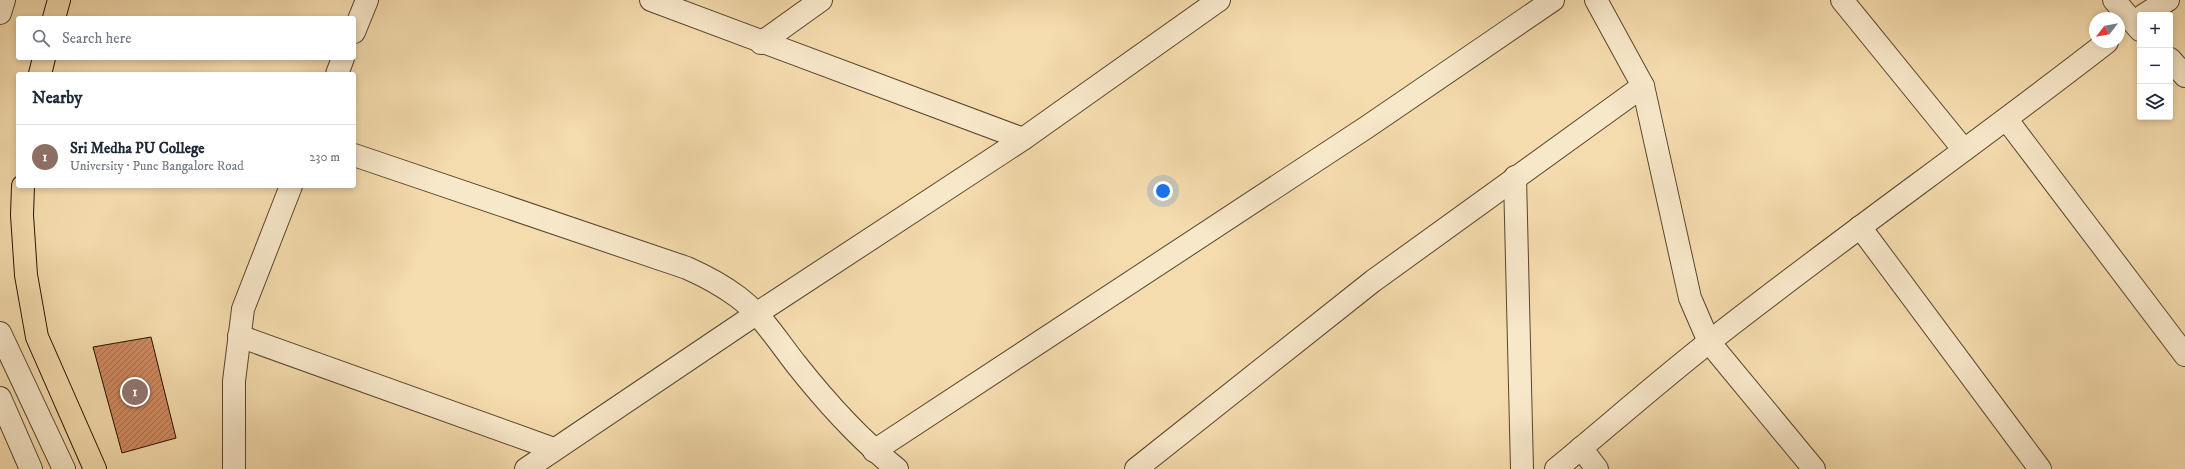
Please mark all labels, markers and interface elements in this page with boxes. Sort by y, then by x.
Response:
north arrow [2089,12,2125,48]
map controls [2137,12,2173,120]
button: + [2137,12,2173,48]
search box [16,16,356,60]
icon: search [30,27,52,49]
text: Search here [62,29,131,48]
button: − [2137,48,2173,84]
button: layers [2137,84,2173,120]
text: Nearby [32,87,82,109]
text: Sri Medha PU College [70,139,205,158]
text: 1 [43,149,47,165]
text: 230 m [309,149,340,165]
text: University · Pune Bangalore Road [70,158,244,174]
your location [1153,181,1173,201]
pin: 1 [122,377,148,407]

